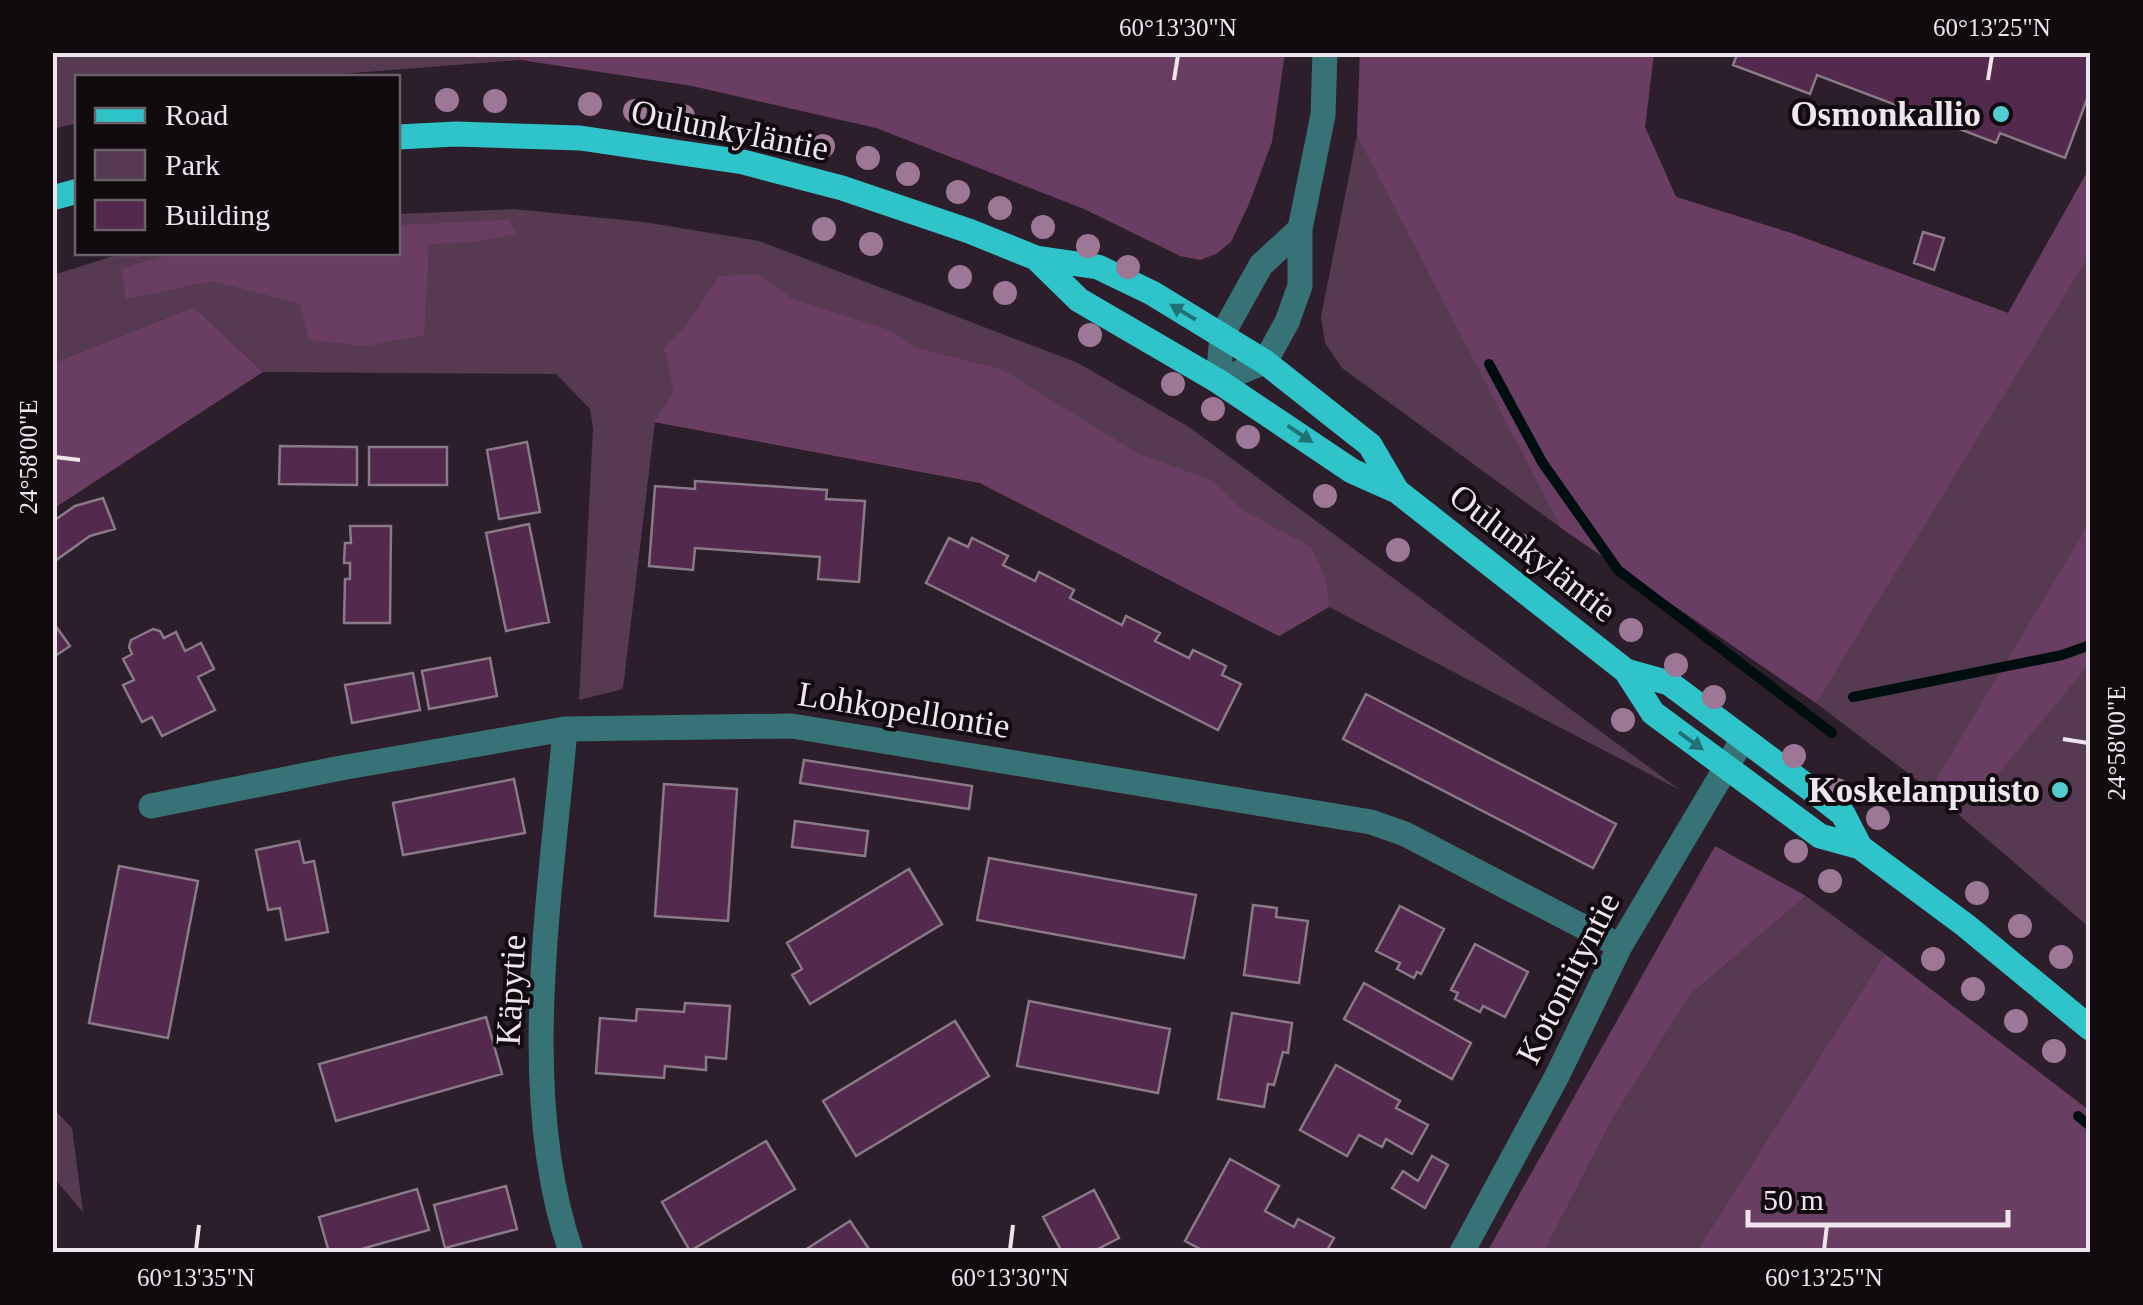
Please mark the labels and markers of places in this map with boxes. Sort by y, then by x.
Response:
place label: Osmonkallio [1790,95,1981,134]
marker: Osmonkallio [1990,103,2012,125]
place label: Koskelanpuisto [1809,771,2040,810]
marker: Koskelanpuisto [2049,779,2071,801]

